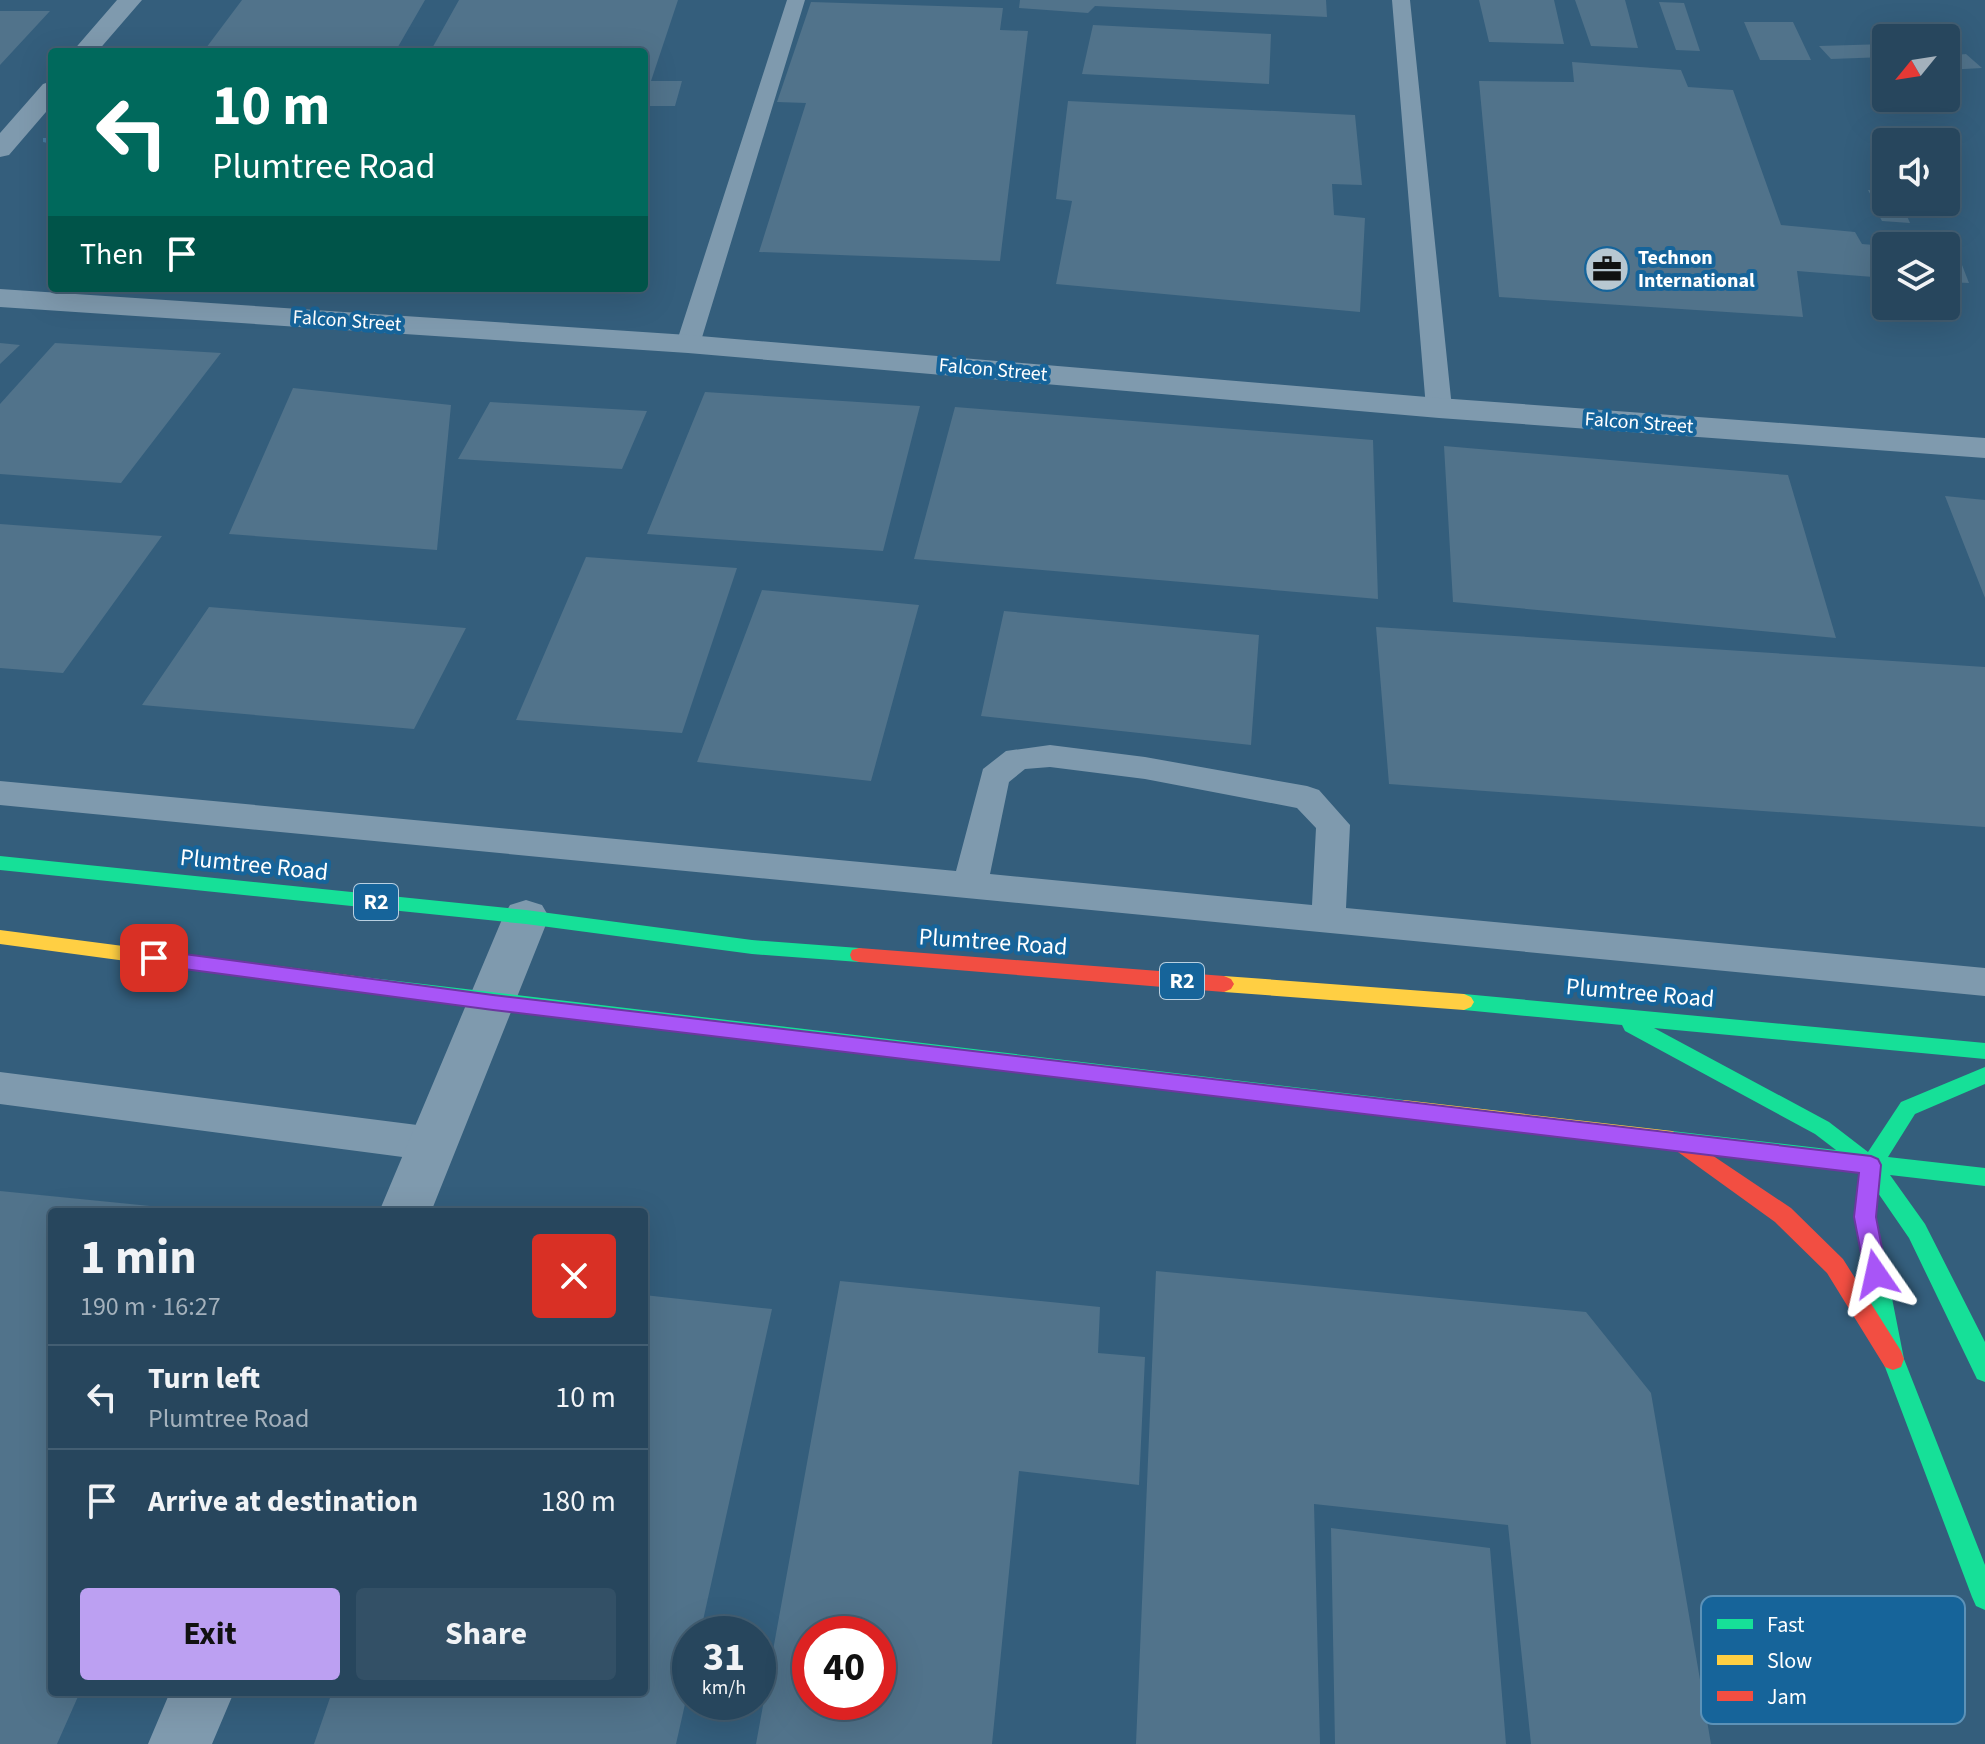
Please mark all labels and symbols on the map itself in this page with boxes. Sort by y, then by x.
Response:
north arrow [1872,24,1960,112]
place label: Technon International [1638,244,1755,295]
office icon: Technon International [1583,245,1631,293]
street label: Falcon Street [292,303,403,339]
street label: Falcon Street [937,351,1049,389]
street label: Falcon Street [1584,405,1695,441]
street label: Plumtree Road [178,840,330,890]
road number: R2 [354,884,398,920]
street label: Plumtree Road [917,919,1069,965]
pin [120,924,188,992]
road number: R2 [1160,963,1204,999]
street label: Plumtree Road [1564,969,1716,1017]
position arrow [1834,1232,1918,1316]
legend [1701,1596,1965,1724]
text: Fast [1767,1609,1805,1641]
speed limit sign: 40 [792,1616,896,1720]
text: Slow [1767,1645,1812,1677]
text: Jam [1767,1681,1807,1713]

